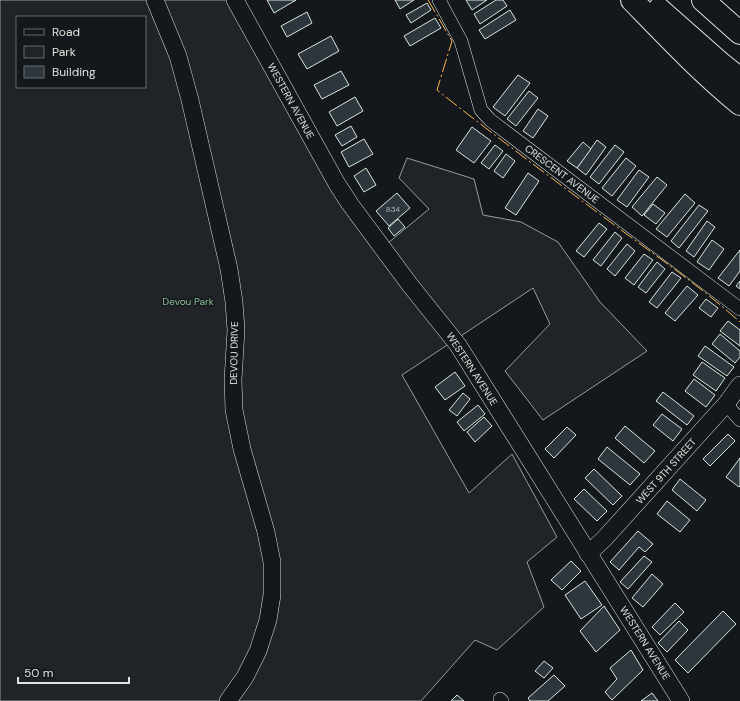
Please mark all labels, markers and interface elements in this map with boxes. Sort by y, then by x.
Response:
legend [16,16,146,88]
text: Road [52,24,80,40]
text: Park [52,44,76,60]
street label: WESTERN AVENUE [265,61,317,142]
text: Building [52,64,96,80]
street label: CRESCENT AVENUE [522,142,602,206]
house number: 834 [386,204,400,214]
park label: Devou Park [162,295,214,308]
street label: DEVOU DRIVE [227,321,241,385]
street label: WESTERN AVENUE [443,330,501,408]
street label: WEST 9TH STREET [633,435,699,507]
street label: WESTERN AVENUE [617,604,673,683]
scale bar [18,659,129,685]
text: 50 m [24,665,53,681]

